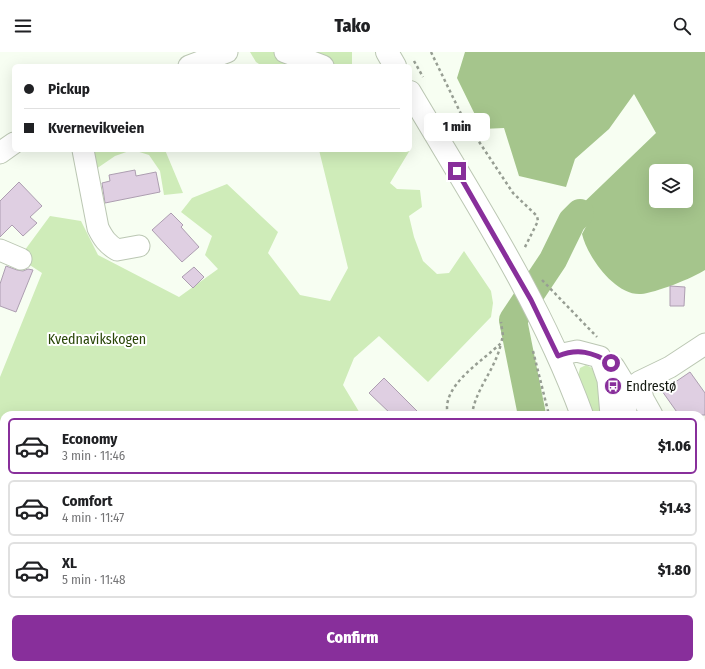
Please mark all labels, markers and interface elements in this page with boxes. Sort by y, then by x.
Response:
icon: menu [12,15,34,37]
text: Tako [335,15,370,37]
icon: search [671,15,693,37]
text: Pickup [48,80,90,98]
callout: 1 min [424,113,490,141]
text: Kvernevikveien [48,119,144,137]
text: 1 min [443,119,471,134]
route end [448,162,466,180]
map controls [649,164,693,208]
button: layers [649,164,693,208]
park label: Kvednavikskogen [48,331,146,348]
route start [602,354,620,372]
bus stop icon: Endrestø [603,376,623,396]
place label: Endrestø [626,378,676,395]
icon: car [14,428,50,464]
text: Economy [62,430,117,448]
text: $1.06 [658,437,691,455]
text: 3 min · 11:46 [62,448,125,463]
icon: car [14,490,50,526]
text: Comfort [62,492,113,510]
text: $1.43 [659,499,691,517]
text: 4 min · 11:47 [62,510,124,525]
icon: car [14,552,50,588]
text: XL [62,554,77,572]
text: $1.80 [658,561,691,579]
text: 5 min · 11:48 [62,572,125,587]
button: Confirm [12,615,693,661]

